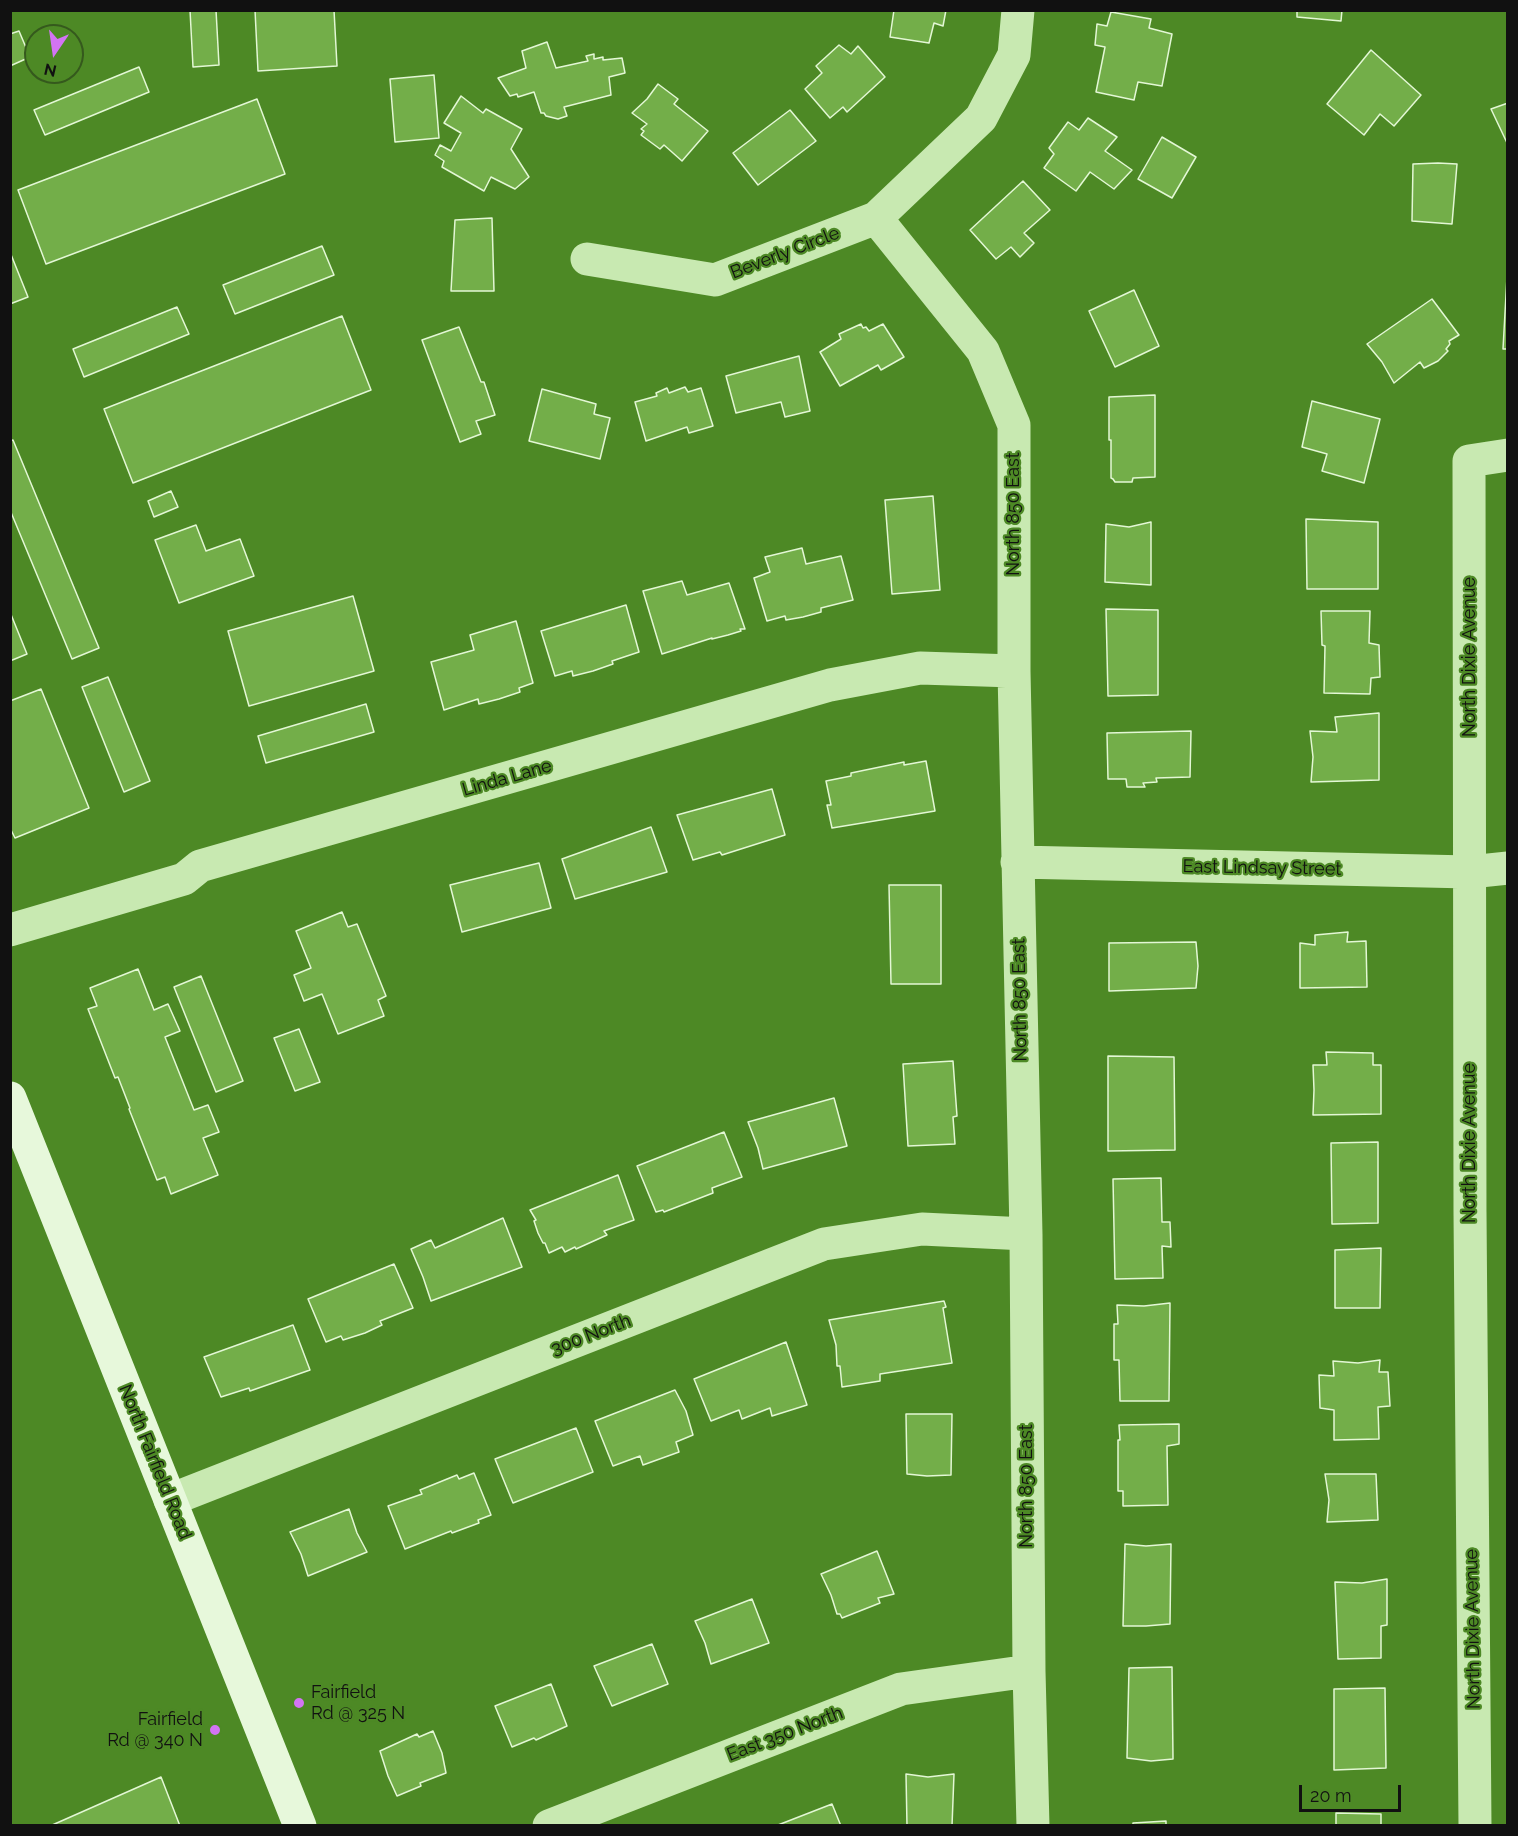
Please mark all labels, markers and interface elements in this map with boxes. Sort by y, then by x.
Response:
north arrow [24,24,84,84]
text: N [42,59,58,81]
street label: Beverly Circle [727,222,843,284]
street label: North 850 East [1003,452,1025,576]
street label: North Dixie Avenue [1459,577,1481,737]
street label: Linda Lane [460,755,554,801]
street label: East Lindsay Street [1183,856,1341,880]
street label: North 850 East [1008,938,1032,1062]
street label: North Dixie Avenue [1459,1063,1481,1223]
street label: 300 North [548,1310,634,1360]
street label: North Fairfield Road [114,1382,196,1542]
street label: North 850 East [1016,1424,1038,1548]
street label: North Dixie Avenue [1461,1549,1485,1709]
place label: Fairfield Rd @ 325 N [311,1682,405,1724]
marker: Fairfield Rd @ 325 N [292,1696,306,1710]
street label: East 350 North [724,1702,846,1766]
place label: Fairfield Rd @ 340 N [107,1709,203,1752]
marker: Fairfield Rd @ 340 N [208,1723,222,1737]
scale bar [1302,1773,1404,1811]
text: 20 m [1310,1785,1352,1806]

